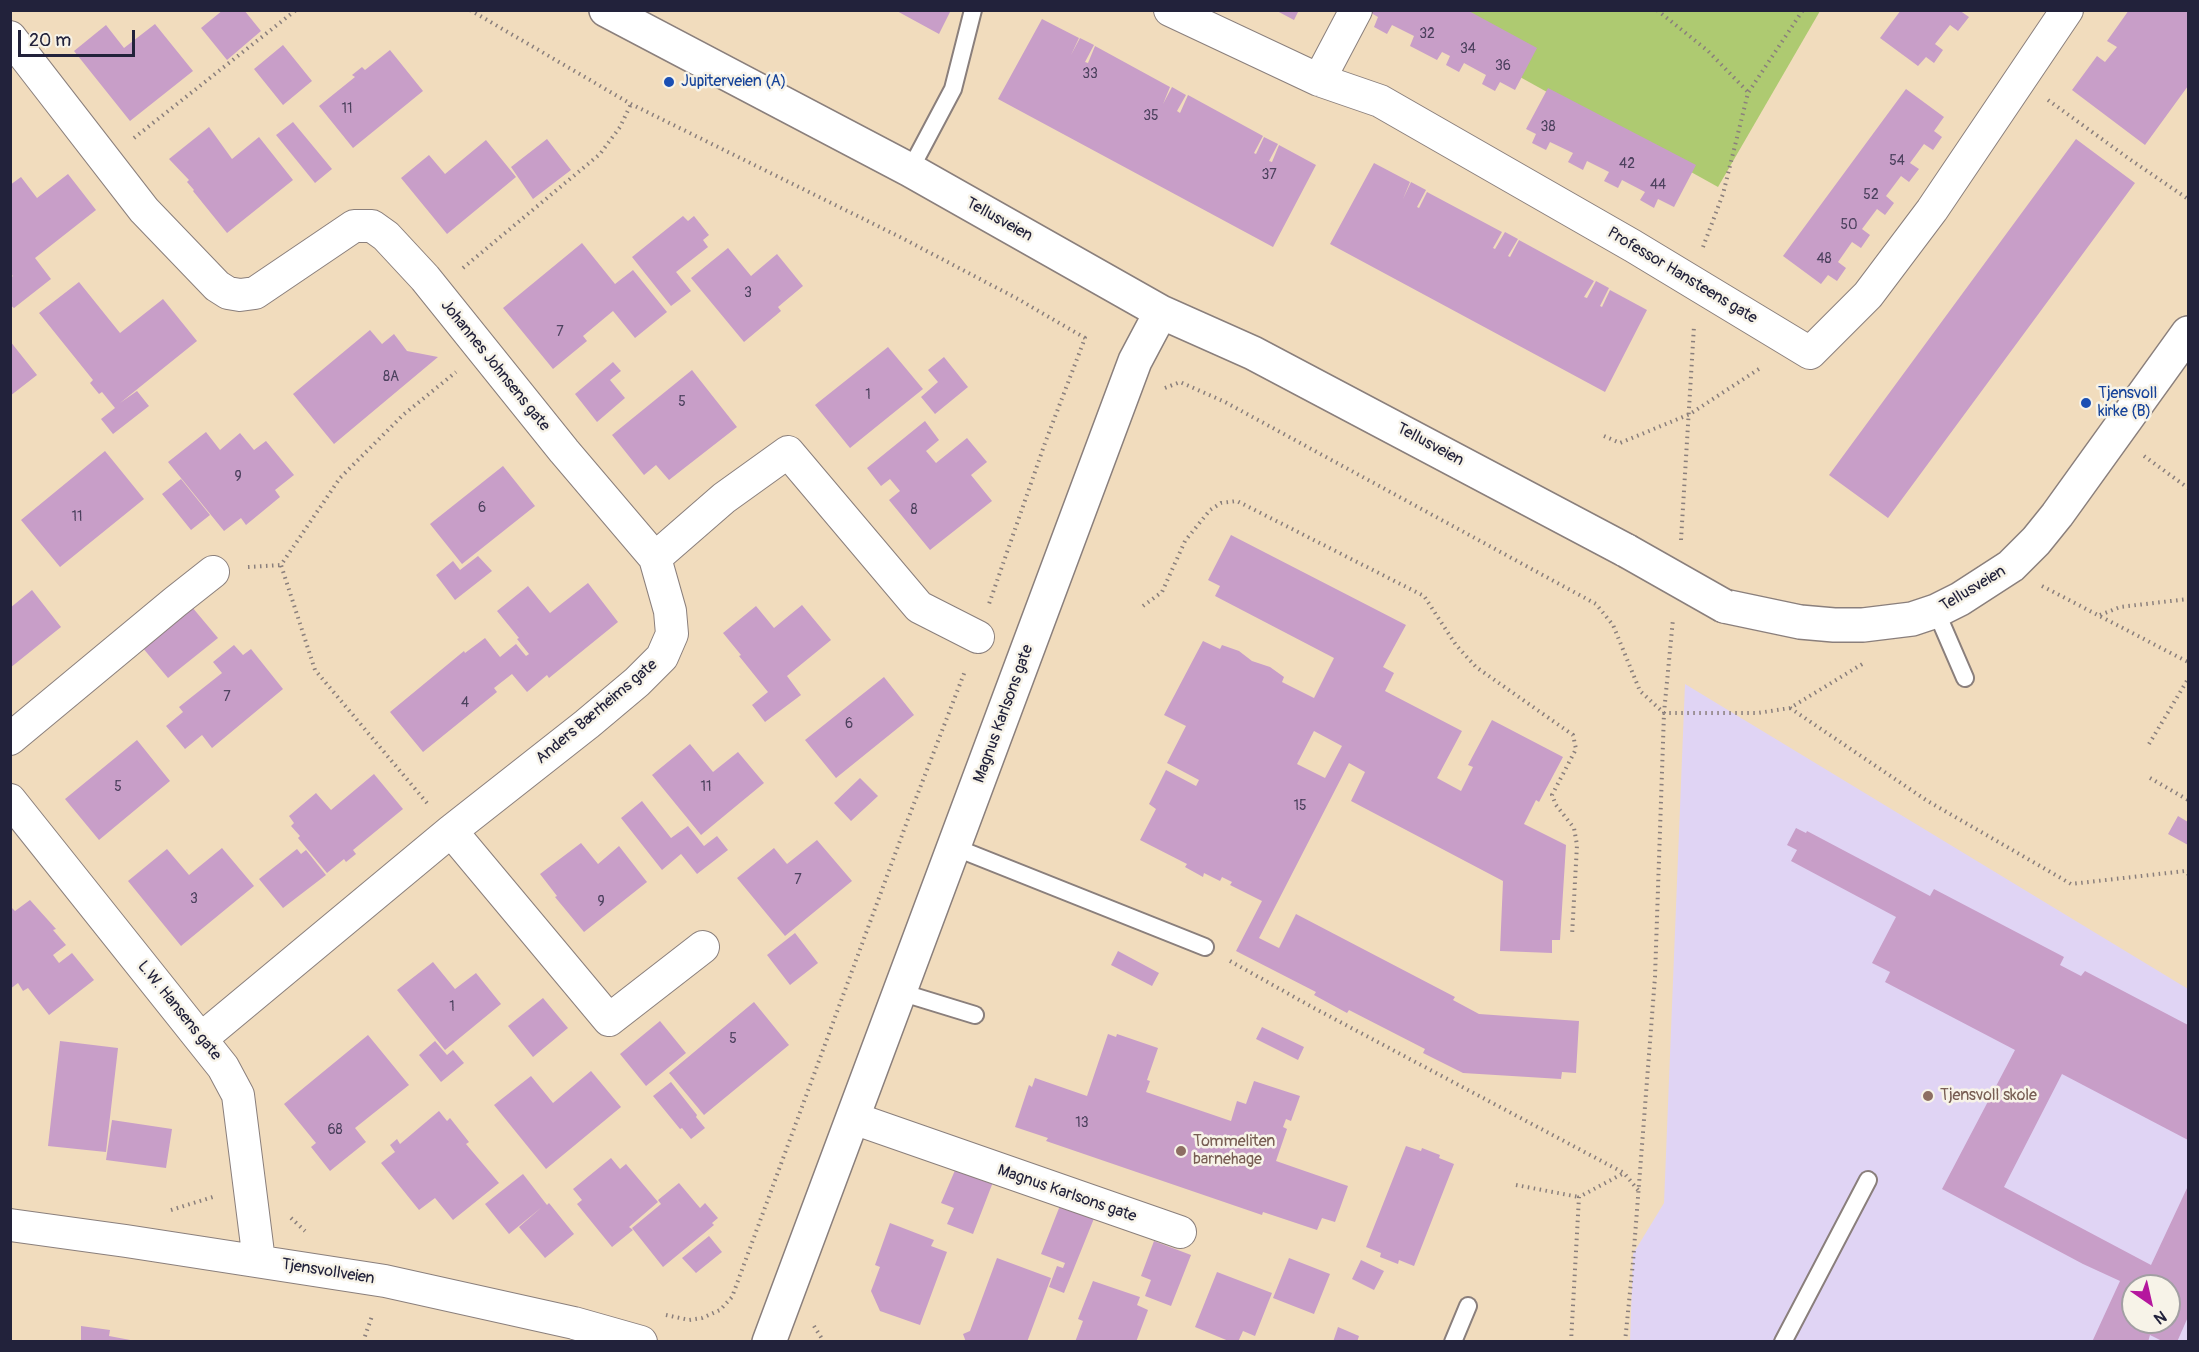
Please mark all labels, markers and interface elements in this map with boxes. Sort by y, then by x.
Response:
scale bar [21,18,138,56]
house number: 32 [1419,26,1435,42]
text: 20 m [29,29,71,52]
house number: 34 [1460,41,1476,57]
house number: 36 [1495,58,1511,74]
house number: 33 [1082,66,1098,82]
place label: Jupiterveien (A) [681,72,786,92]
marker: Jupiterveien (A) [662,75,676,89]
house number: 11 [342,101,352,117]
house number: 35 [1143,108,1159,124]
house number: 38 [1541,119,1555,135]
house number: 54 [1889,153,1905,169]
house number: 42 [1619,156,1635,172]
house number: 37 [1261,167,1277,183]
house number: 44 [1650,177,1666,193]
house number: 52 [1863,187,1879,203]
street label: Tellusveien [962,194,1036,246]
house number: 50 [1840,217,1858,233]
street label: Professor Hansteens gate [1604,224,1760,328]
house number: 48 [1816,251,1832,267]
house number: 3 [744,285,752,301]
street label: Johannes Johnsens gate [436,297,554,435]
house number: 7 [556,324,564,340]
house number: 8A [383,369,399,385]
place label: Tjensvoll kirke (B) [2098,384,2157,422]
house number: 1 [865,387,871,403]
house number: 5 [678,394,686,410]
marker: Tjensvoll kirke (B) [2079,396,2093,410]
street label: Tellusveien [1393,419,1467,471]
house number: 9 [234,469,242,485]
house number: 6 [478,500,486,516]
house number: 8 [910,502,918,518]
house number: 11 [72,509,82,525]
street label: Tellusveien [1937,562,2009,616]
street label: Magnus Karlsons gate [970,642,1038,786]
street label: Anders Bærheims gate [532,656,662,768]
house number: 7 [223,689,231,705]
house number: 4 [461,695,469,711]
house number: 6 [845,716,853,732]
house number: 5 [114,779,122,795]
house number: 11 [701,779,711,795]
house number: 15 [1293,798,1307,814]
house number: 7 [794,872,802,888]
house number: 3 [190,891,198,907]
house number: 9 [597,894,605,910]
street label: L.W. Hansens gate [133,957,225,1065]
house number: 1 [449,999,455,1015]
house number: 5 [729,1031,737,1047]
place label: Tjensvoll skole [1940,1086,2037,1106]
marker: Tjensvoll skole [1921,1089,1935,1103]
house number: 13 [1075,1115,1089,1131]
house number: 68 [327,1122,343,1138]
place label: Tommeliten barnehage [1193,1132,1275,1170]
marker: Tommeliten barnehage [1174,1144,1188,1158]
street label: Magnus Karlsons gate [995,1161,1139,1227]
street label: Tjensvollveien [280,1255,376,1289]
north arrow [2121,1274,2181,1334]
text: N [2150,1306,2170,1329]

